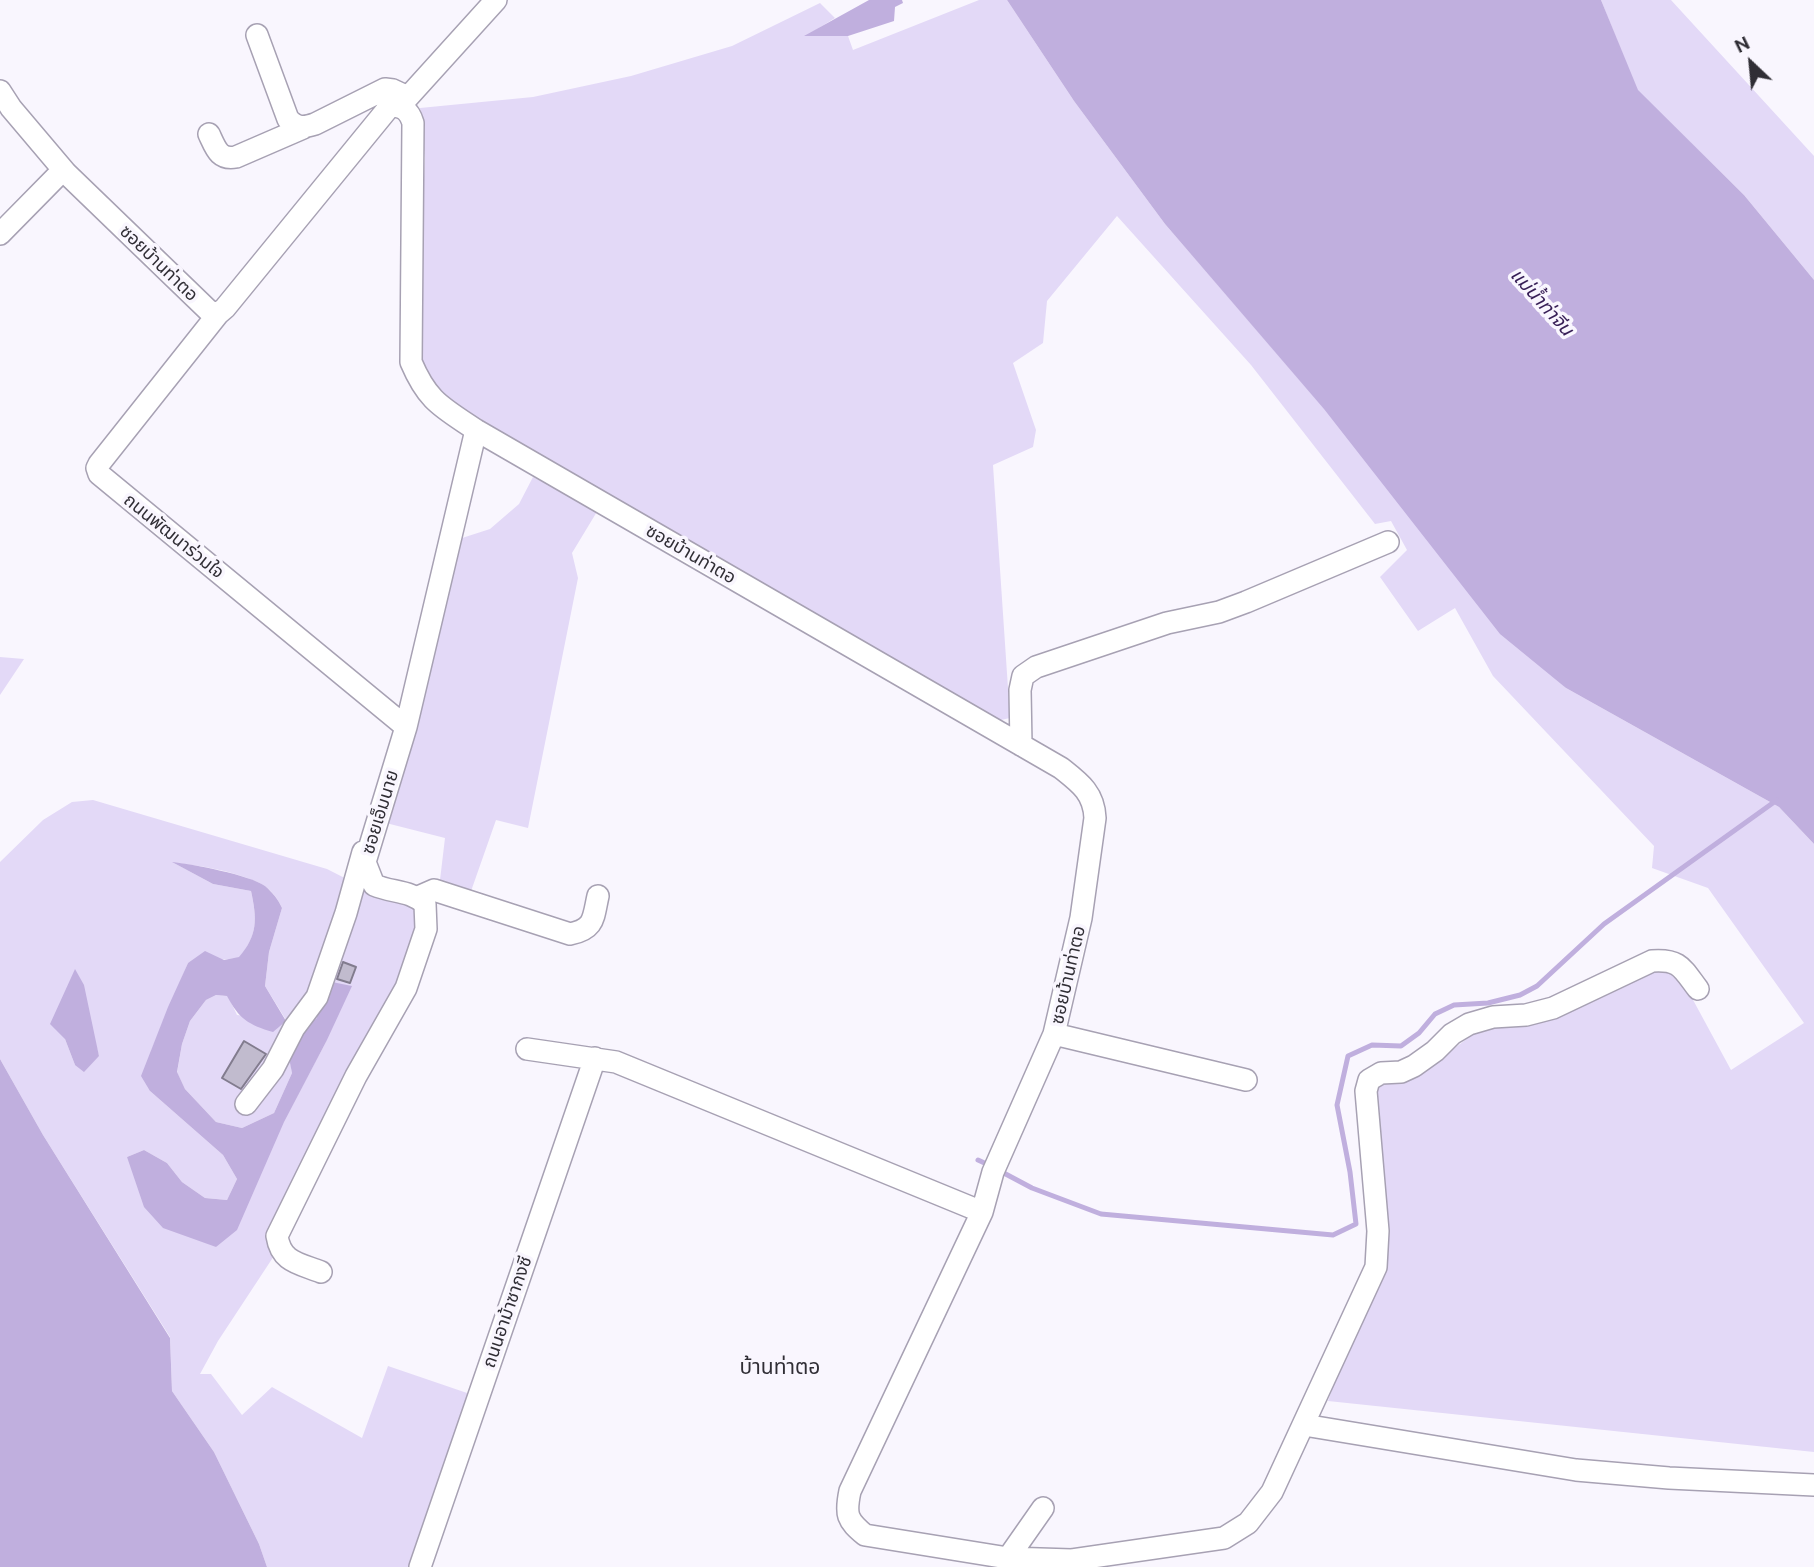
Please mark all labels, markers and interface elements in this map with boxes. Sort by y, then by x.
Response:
north arrow [1716,28,1786,98]
text: N [1731,31,1753,57]
street label: ซอยบ้านท่าตอ [115,220,203,306]
water label: แม่น้ำท่าจีน [1506,264,1578,340]
street label: ถนนพัฒนาร่วมใจ [119,489,229,583]
street label: ซอยบ้านท่าตอ [642,520,740,588]
street label: ซอยเอ็มนาย [357,767,403,857]
street label: ซอยบ้านท่าตอ [1046,924,1090,1026]
street label: ถนนอาม้าซากงซี [478,1253,536,1371]
district label: บ้านท่าตอ [740,1354,820,1380]

